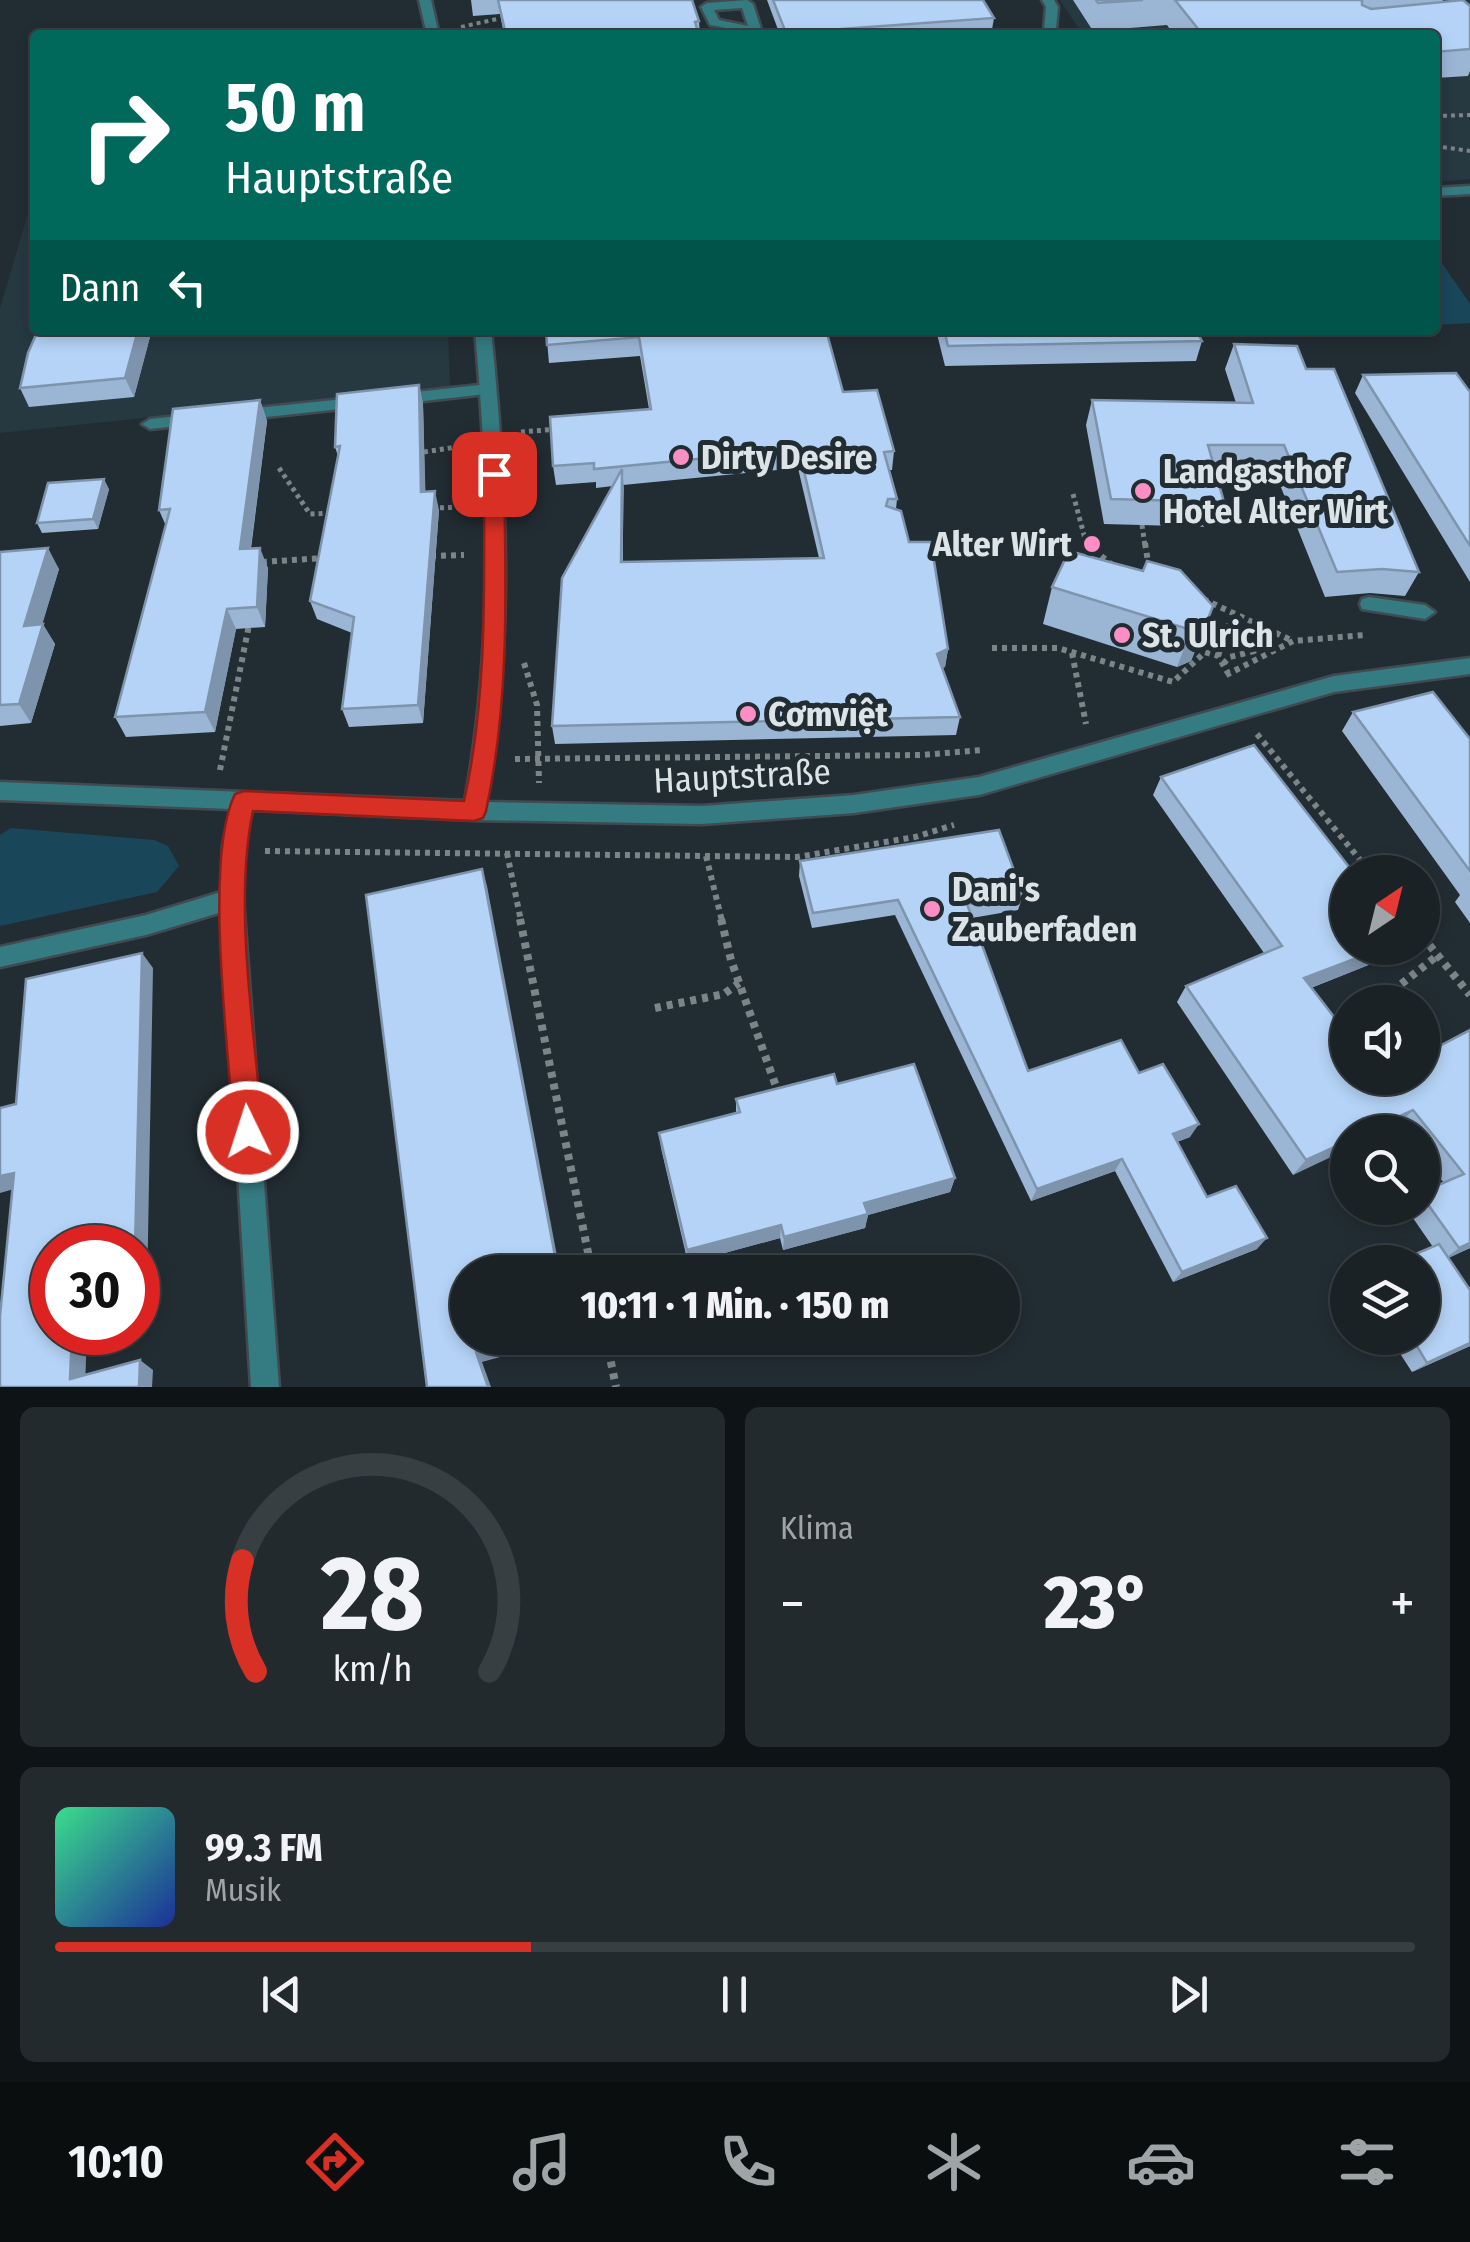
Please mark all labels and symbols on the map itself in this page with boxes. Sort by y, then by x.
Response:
pin [452,432,537,517]
place label: Dirty Desire [701,436,872,478]
marker: Dirty Desire [670,446,692,468]
place label: Landgasthof Hotel Alter Wirt [1163,450,1389,532]
marker: Landgasthof Hotel Alter Wirt [1132,480,1154,502]
place label: Alter Wirt [932,523,1073,565]
marker: Alter Wirt [1081,533,1103,555]
place label: St. Ulrich [1142,614,1274,656]
marker: St. Ulrich [1111,624,1133,646]
place label: Cơmviệt [768,693,889,735]
marker: Cơmviệt [737,703,759,725]
street label: Hauptstraße [652,750,832,802]
north arrow [1330,855,1440,965]
place label: Dani's Zauberfaden [952,868,1137,950]
marker: Dani's Zauberfaden [921,898,943,920]
position arrow [196,1080,300,1184]
speed limit sign: 30 [30,1225,160,1355]

